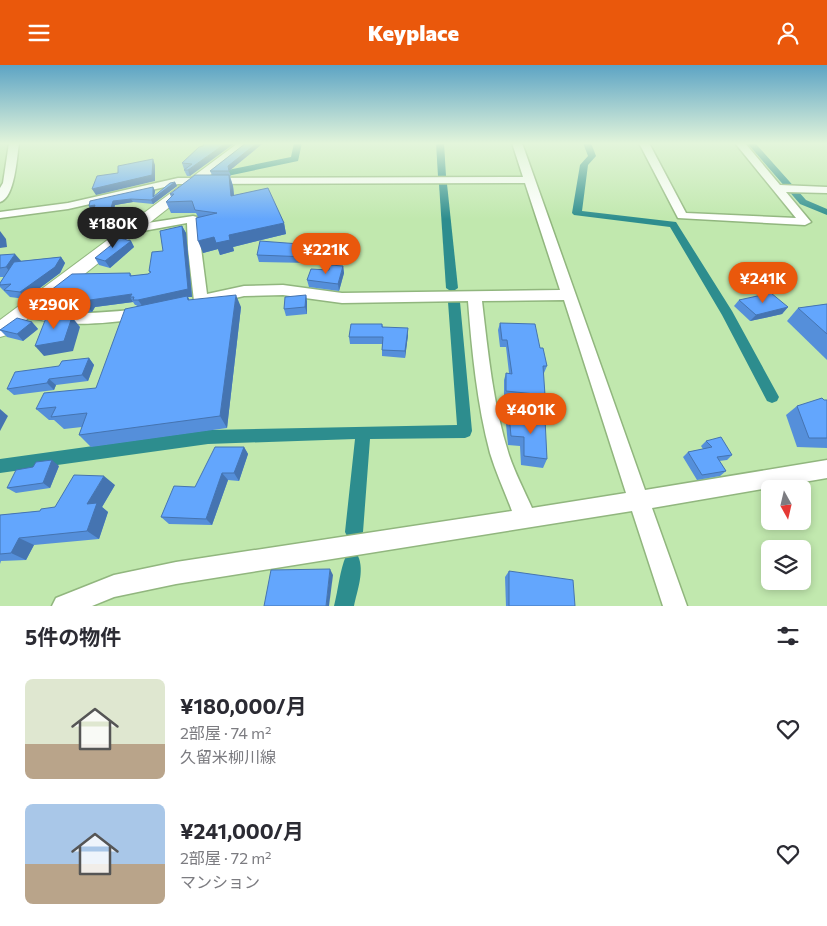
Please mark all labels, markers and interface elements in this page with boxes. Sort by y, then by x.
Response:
icon: menu [25,19,53,47]
text: Keyplace [368,19,459,46]
icon: person [774,19,802,47]
pin: ¥180K [78,207,148,249]
text: ¥180K [88,213,138,232]
pin: ¥221K [291,233,361,275]
text: ¥221K [303,239,349,258]
pin: ¥241K [728,261,798,304]
text: ¥241K [740,268,786,287]
pin: ¥290K [19,287,89,330]
text: ¥290K [29,294,80,313]
pin: ¥401K [496,393,566,435]
text: ¥401K [506,399,556,418]
north arrow [761,480,811,530]
map controls [761,480,811,590]
button: layers [761,540,811,590]
icon: filters [774,622,802,650]
text: 5件の物件 [25,624,121,649]
text: ¥180,000/月 [180,693,307,718]
icon: home [65,699,125,759]
icon: heart [774,715,802,743]
text: 2部屋 · 74 m² [180,723,271,742]
text: 久留米柳川線 [180,747,276,766]
text: ¥241,000/月 [180,818,304,843]
icon: home [65,824,125,884]
icon: heart [774,840,802,868]
text: 2部屋 · 72 m² [180,848,272,867]
text: マンション [180,872,260,891]

